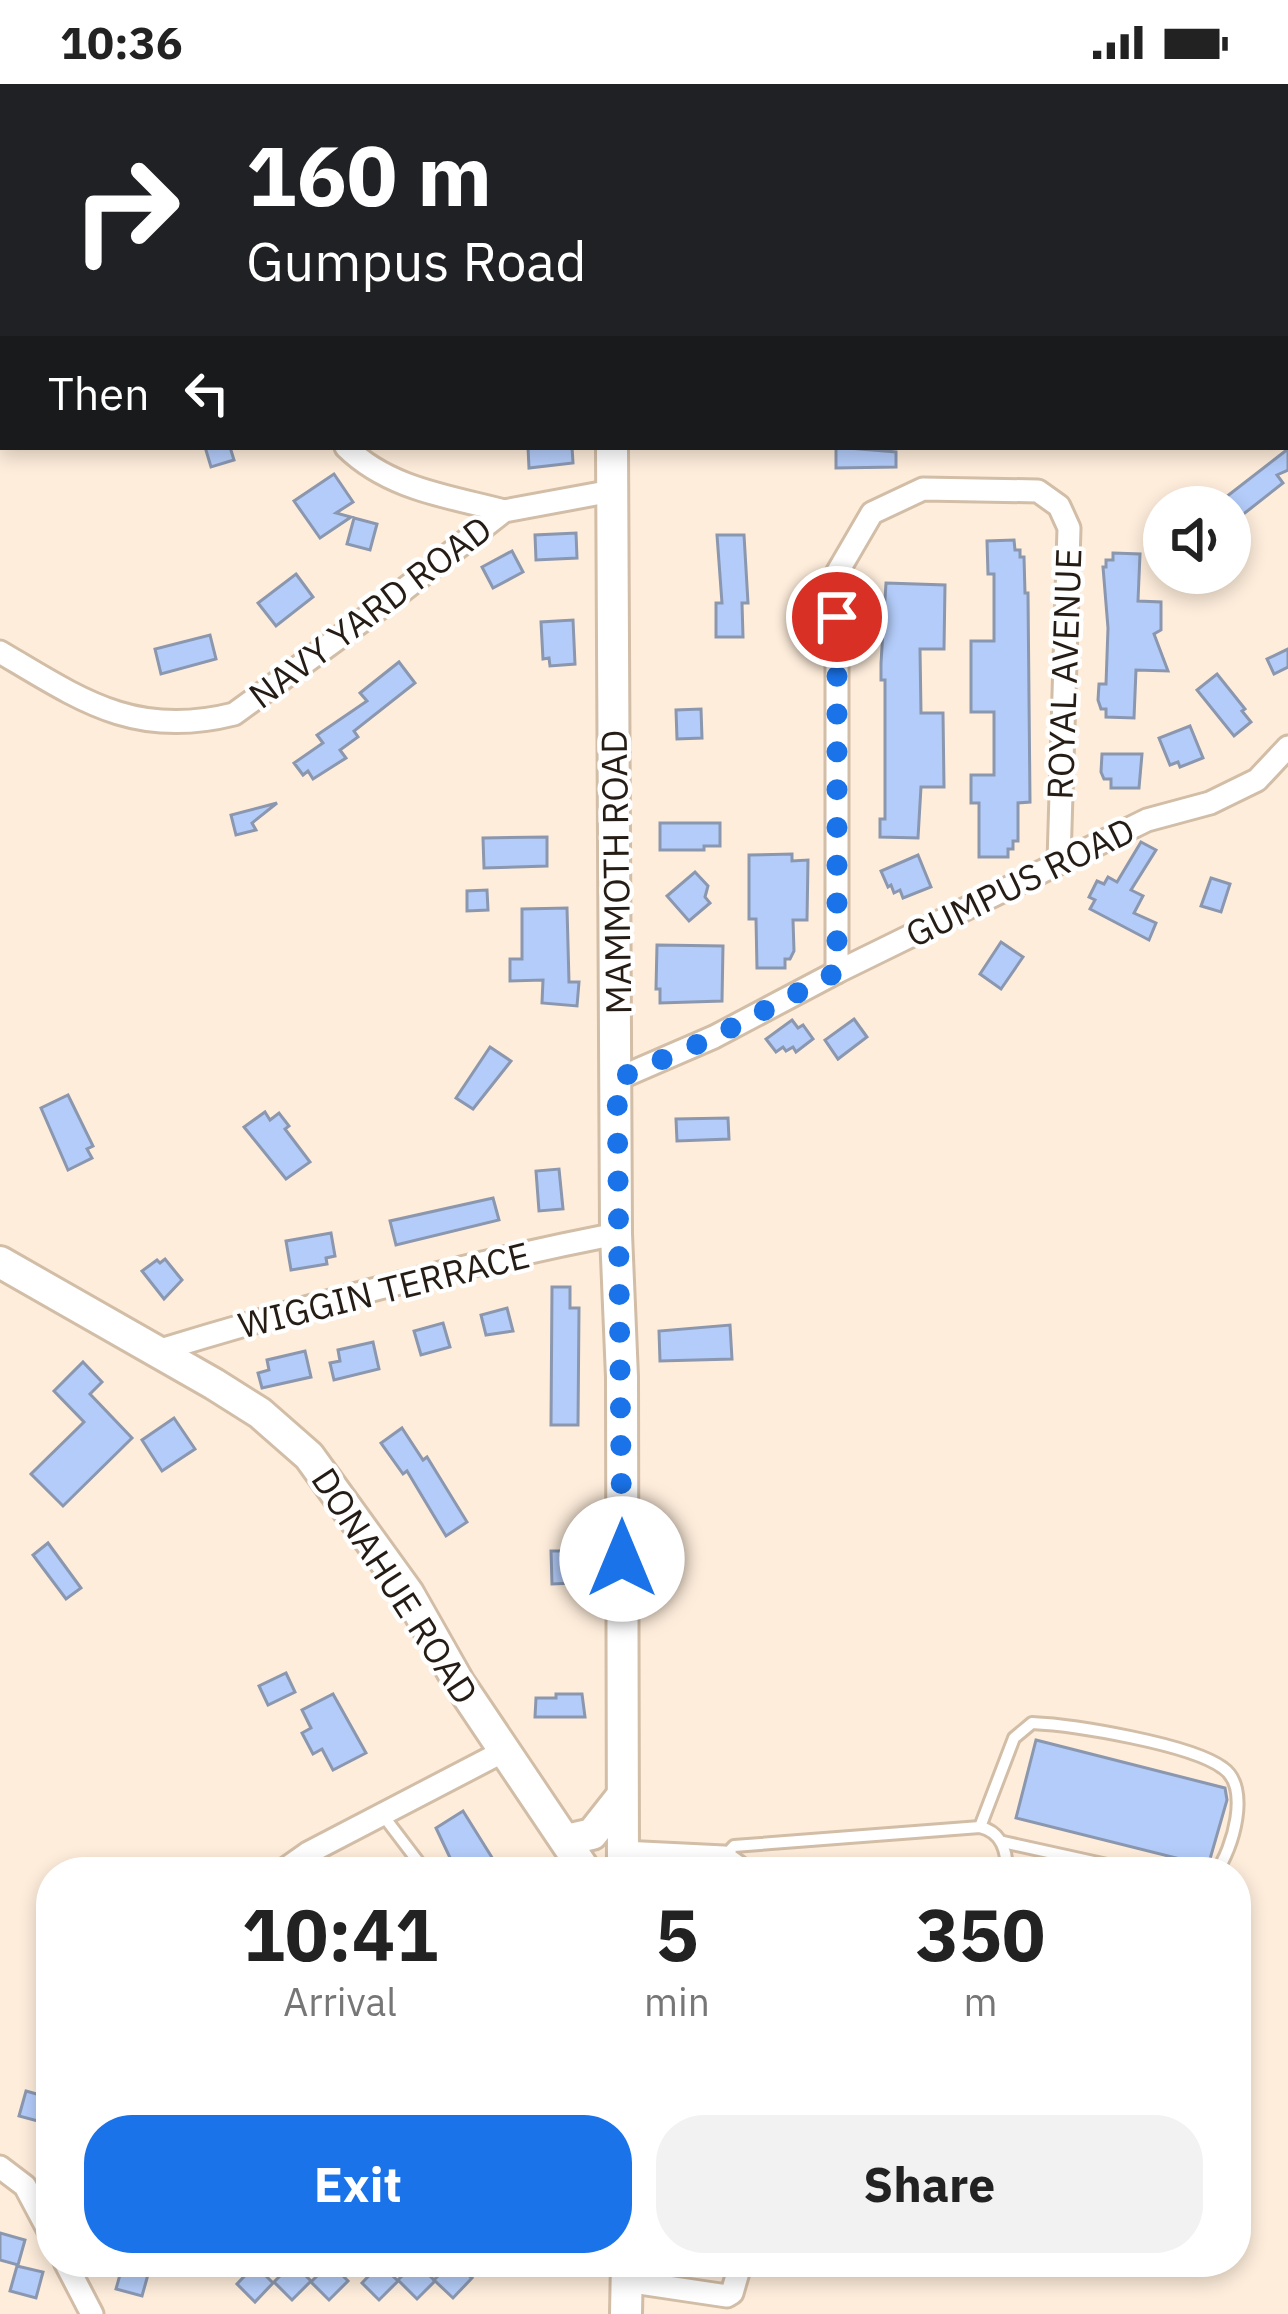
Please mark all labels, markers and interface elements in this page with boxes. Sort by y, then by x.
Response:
text: 10:36 [60,13,183,71]
text: 160 m [246,120,492,229]
icon: right [48,132,204,288]
text: Gumpus Road [246,226,587,296]
icon: left [174,360,240,426]
text: Then [48,364,150,422]
map controls [1143,486,1251,594]
button: sound [1143,486,1251,594]
street label: NAVY YARD ROAD [239,505,500,718]
street label: ROYAL AVENUE [1036,548,1091,800]
pin [786,566,888,668]
icon: arrive [804,584,870,650]
street label: MAMMOTH ROAD [590,729,641,1015]
street label: GUMPUS ROAD [898,806,1142,957]
street label: WIGGIN TERRACE [233,1231,534,1348]
street label: DONAHUE ROAD [302,1459,489,1713]
position arrow [559,1496,685,1622]
text: 10:41 [242,1887,438,1981]
text: 5 [655,1887,699,1981]
text: 350 [916,1887,1045,1981]
text: Arrival [283,1976,397,2027]
text: min [644,1976,710,2027]
text: m [963,1976,998,2027]
button: Exit [84,2115,632,2253]
button: Share [656,2115,1203,2253]

